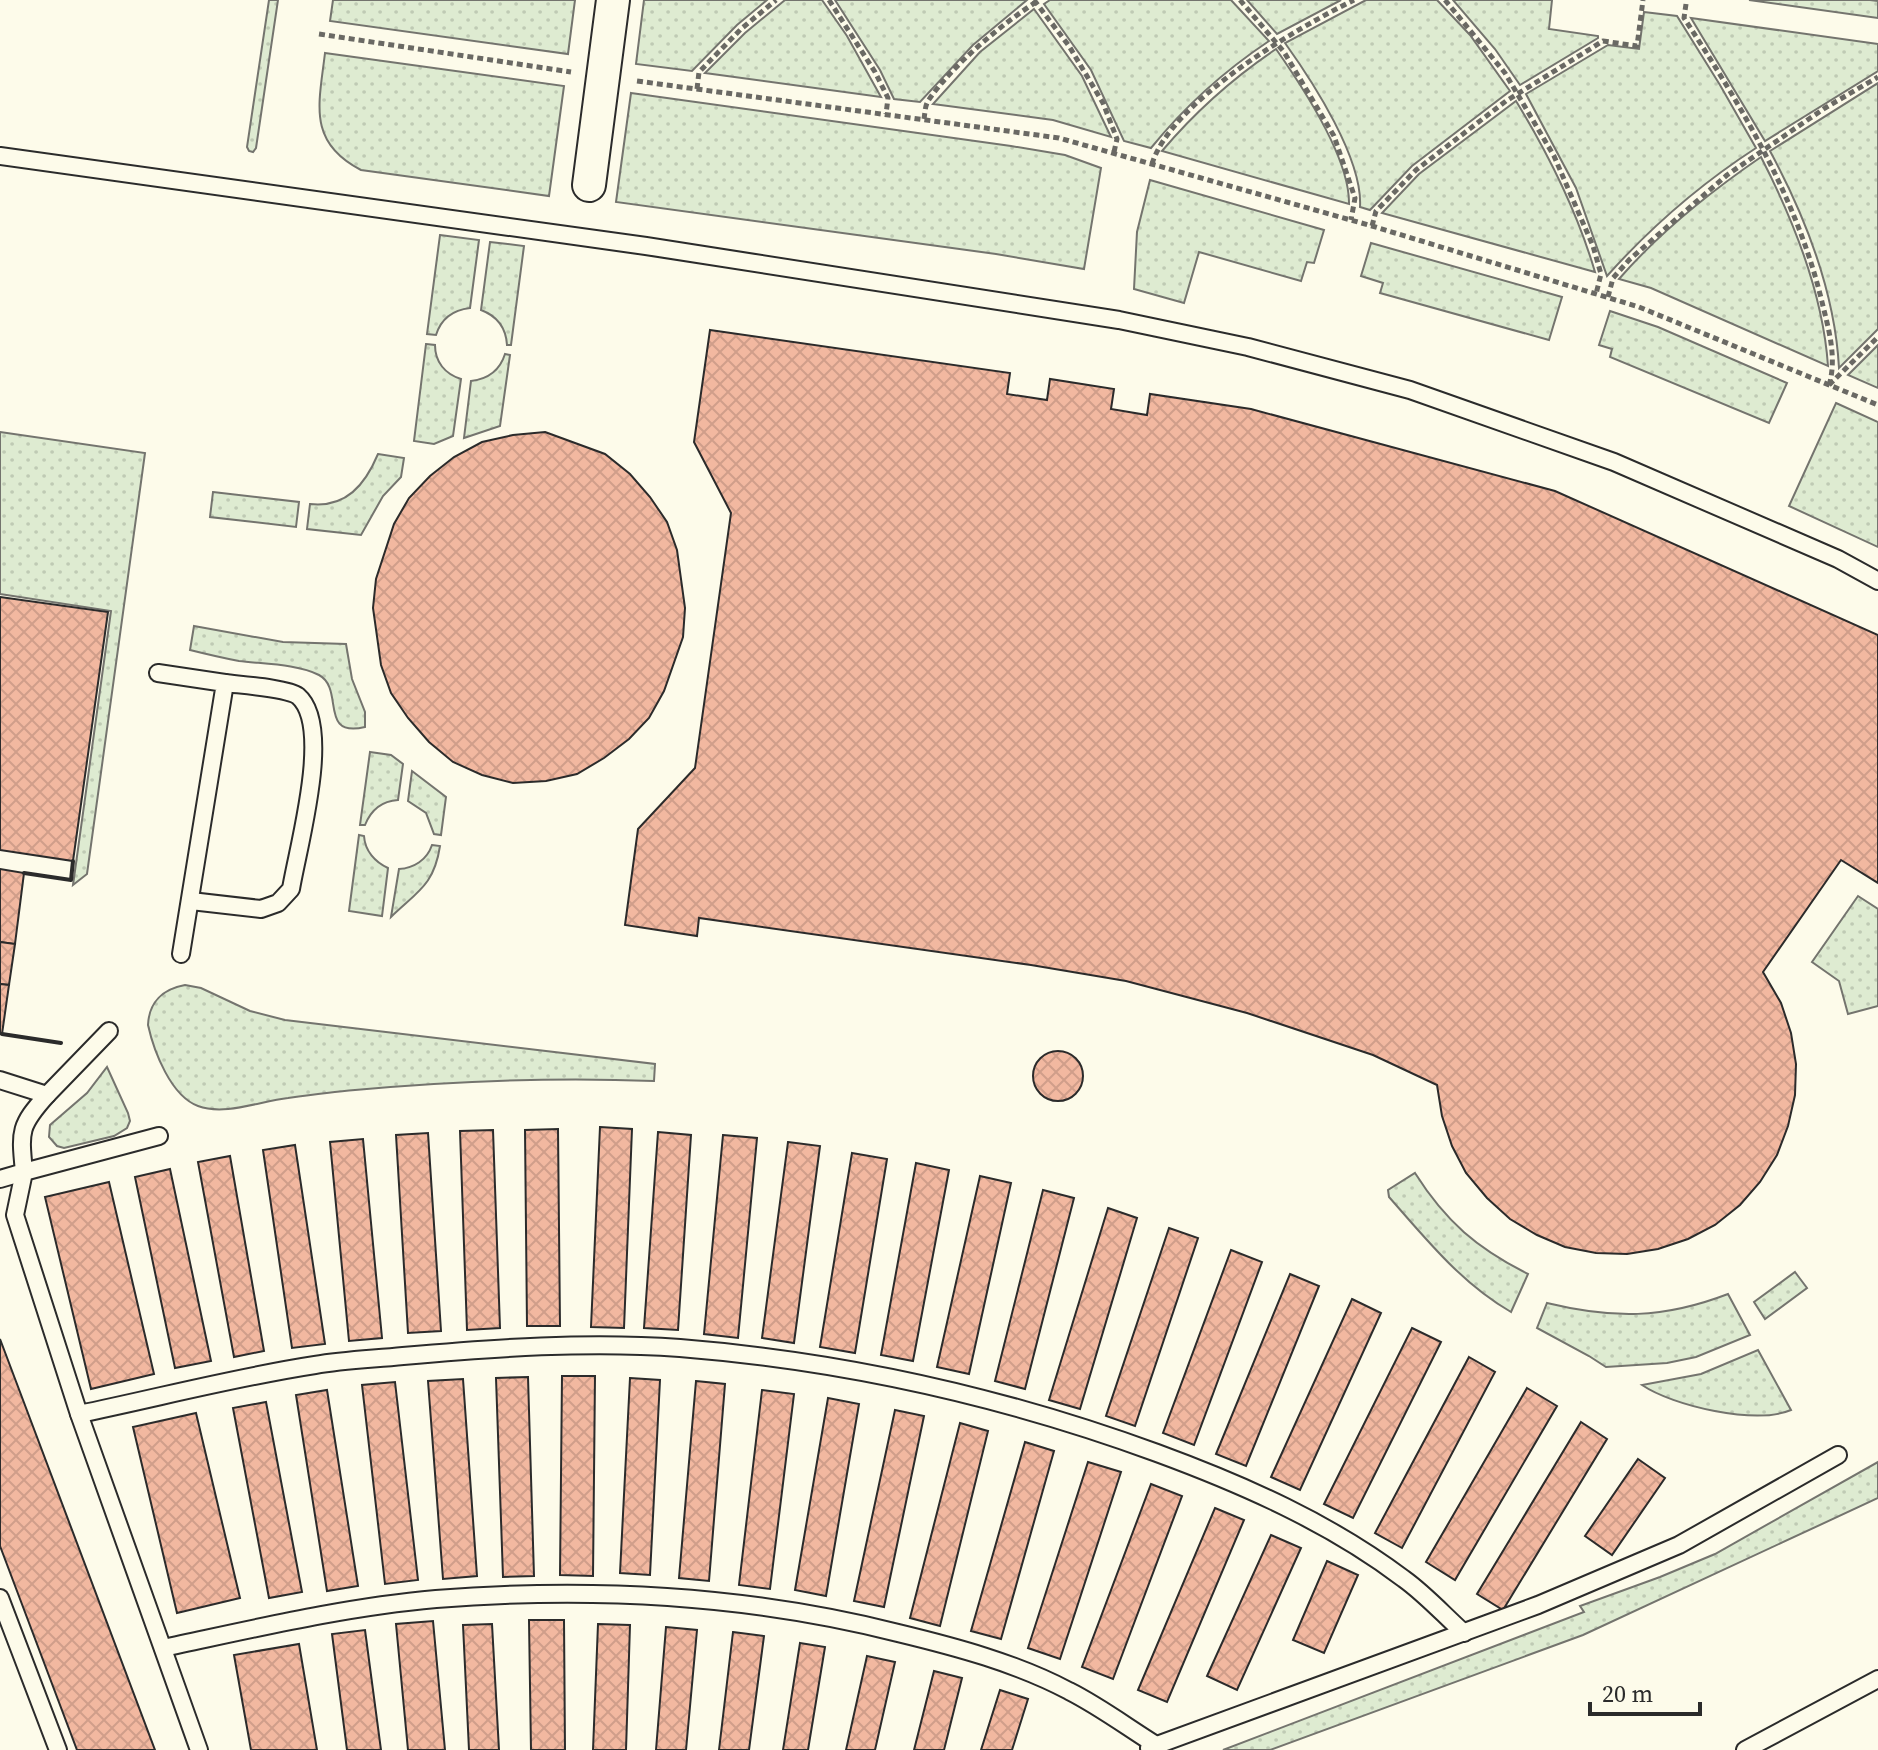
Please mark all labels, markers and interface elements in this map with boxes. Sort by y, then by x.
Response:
scale bar [1590,1666,1700,1716]
text: 20 m [1602,1677,1653,1710]

